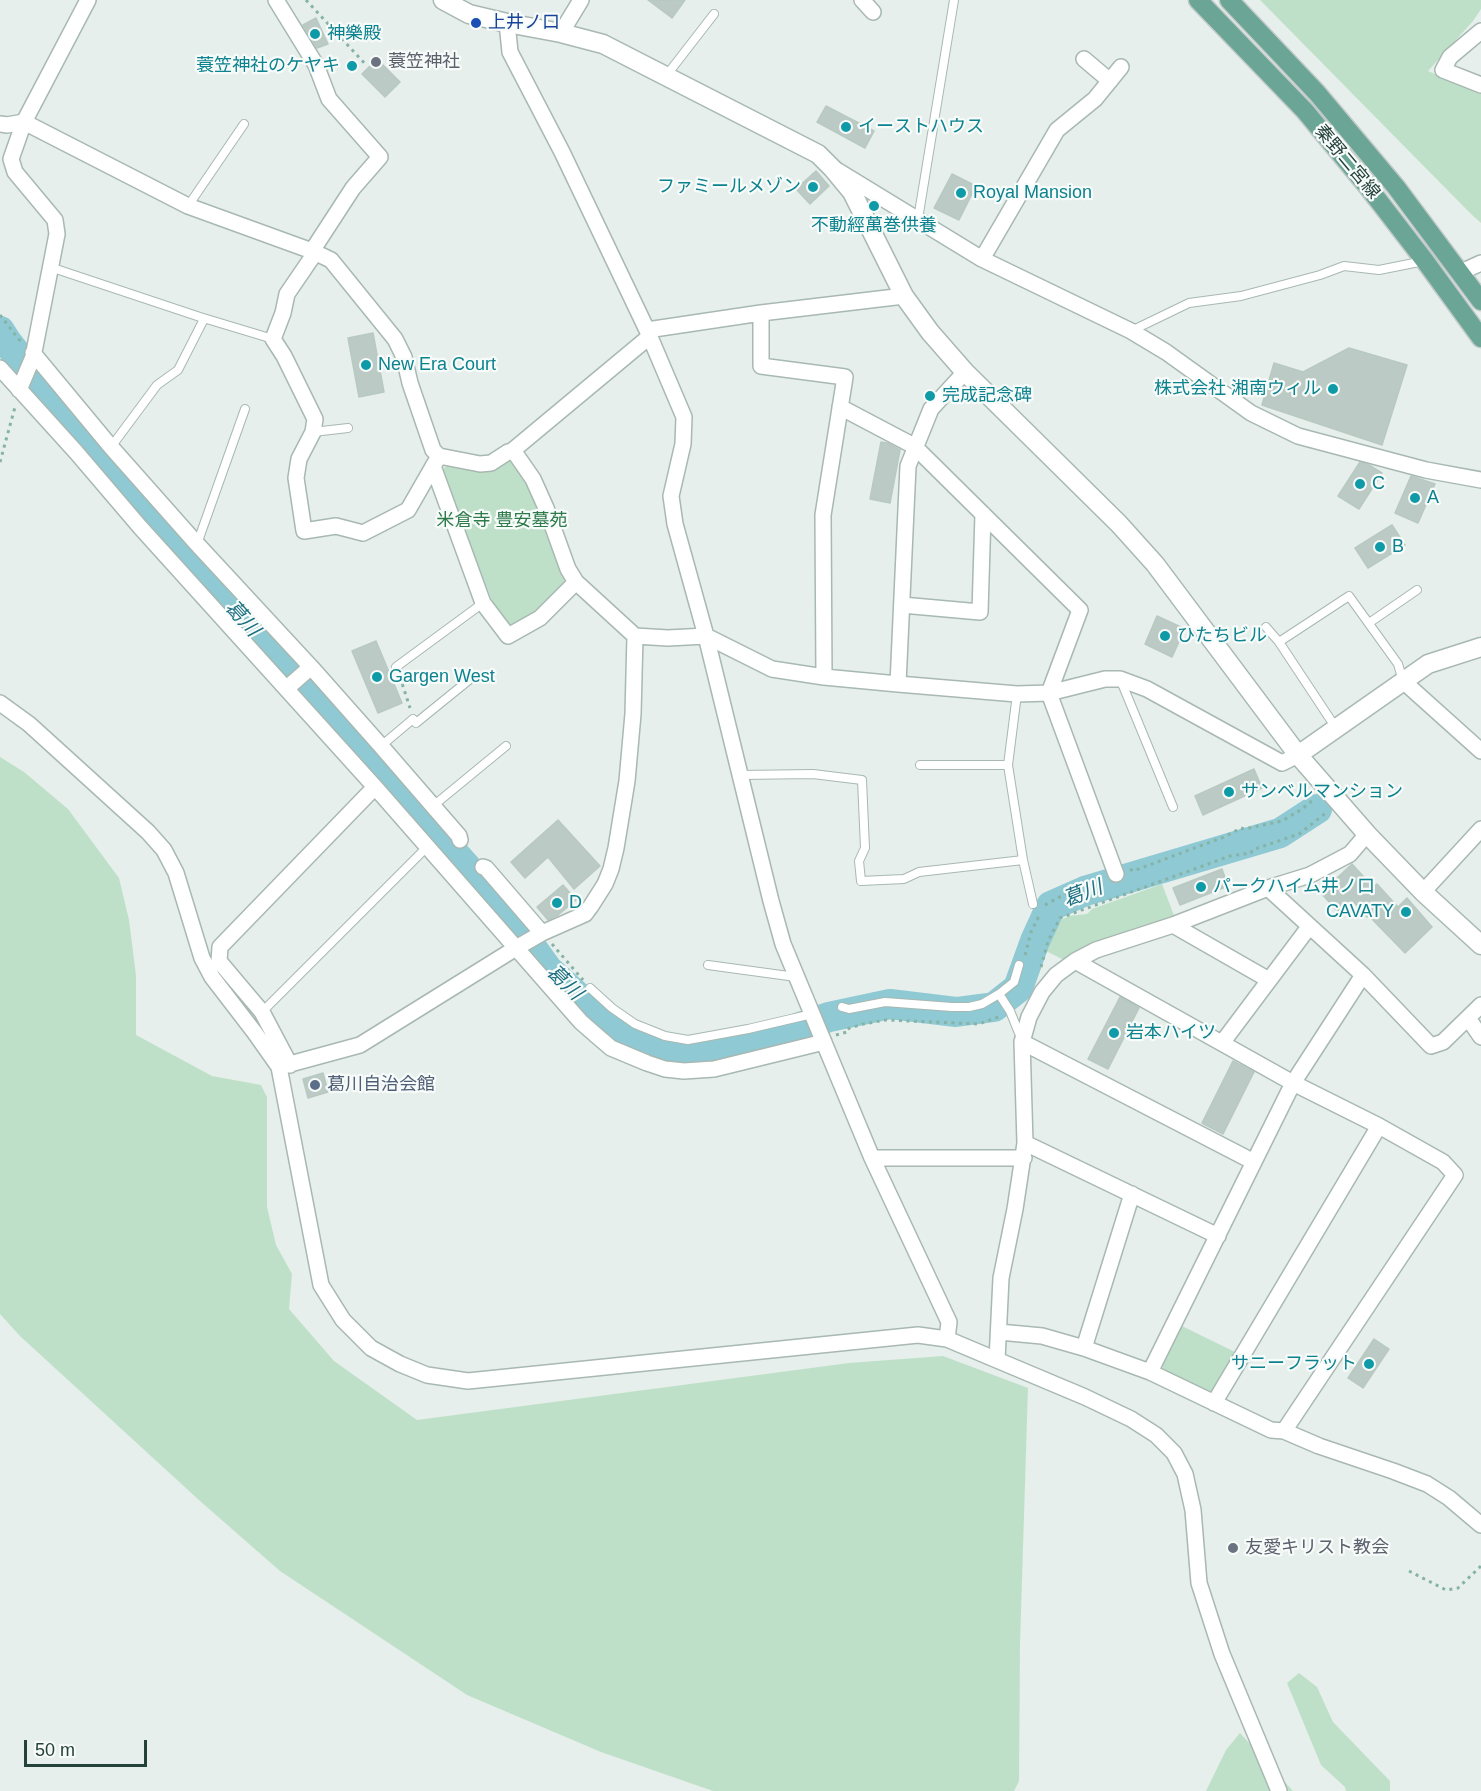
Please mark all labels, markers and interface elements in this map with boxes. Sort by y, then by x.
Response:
place label: 上井ノ口 [488,12,560,34]
marker: 上井ノ口 [469,16,483,30]
place label: 神樂殿 [327,23,381,45]
marker: 神樂殿 [308,27,322,41]
place label: 蓑笠神社 [388,51,460,73]
place label: 蓑笠神社のケヤキ [196,55,340,77]
marker: 蓑笠神社 [369,55,383,69]
marker: 蓑笠神社のケヤキ [345,59,359,73]
place label: イーストハウス [858,116,984,138]
marker: イーストハウス [839,120,853,134]
street label: 秦野二宮線 [1310,121,1384,203]
place label: ファミールメゾン [657,176,801,198]
marker: ファミールメゾン [806,180,820,194]
place label: Royal Mansion [973,182,1092,204]
marker: Royal Mansion [954,186,968,200]
marker: 不動經萬巻供養 [867,199,881,213]
place label: 不動經萬巻供養 [811,215,937,237]
place label: New Era Court [378,354,496,376]
marker: New Era Court [359,358,373,372]
place label: 株式会社 湘南ウィル [1154,378,1321,400]
marker: 株式会社 湘南ウィル [1326,382,1340,396]
place label: 完成記念碑 [942,385,1032,407]
marker: 完成記念碑 [923,389,937,403]
place label: C [1372,473,1385,495]
marker: C [1353,477,1367,491]
place label: A [1427,487,1439,509]
marker: A [1408,491,1422,505]
park label: 米倉寺 豊安墓苑 [436,510,568,532]
place label: B [1392,536,1404,558]
marker: B [1373,540,1387,554]
water label: 葛川 [220,596,264,642]
place label: ひたちビル [1177,625,1267,647]
marker: ひたちビル [1158,629,1172,643]
place label: Gargen West [389,666,495,688]
marker: Gargen West [370,670,384,684]
place label: サンベルマンション [1241,781,1403,803]
marker: サンベルマンション [1222,785,1236,799]
water label: 葛川 [1060,876,1106,912]
place label: パークハイム井ノ口 [1213,876,1375,898]
marker: パークハイム井ノ口 [1194,880,1208,894]
place label: D [569,892,582,914]
marker: D [550,896,564,910]
place label: CAVATY [1326,901,1394,923]
marker: CAVATY [1399,905,1413,919]
water label: 葛川 [541,960,587,1006]
place label: 岩本ハイツ [1126,1022,1216,1044]
marker: 岩本ハイツ [1107,1026,1121,1040]
place label: 葛川自治会館 [327,1074,435,1096]
marker: 葛川自治会館 [308,1078,322,1092]
place label: サニーフラット [1231,1353,1357,1375]
marker: サニーフラット [1362,1357,1376,1371]
place label: 友愛キリスト教会 [1245,1537,1389,1559]
marker: 友愛キリスト教会 [1226,1541,1240,1555]
scale bar [27,1728,150,1766]
text: 50 m [35,1740,75,1760]

